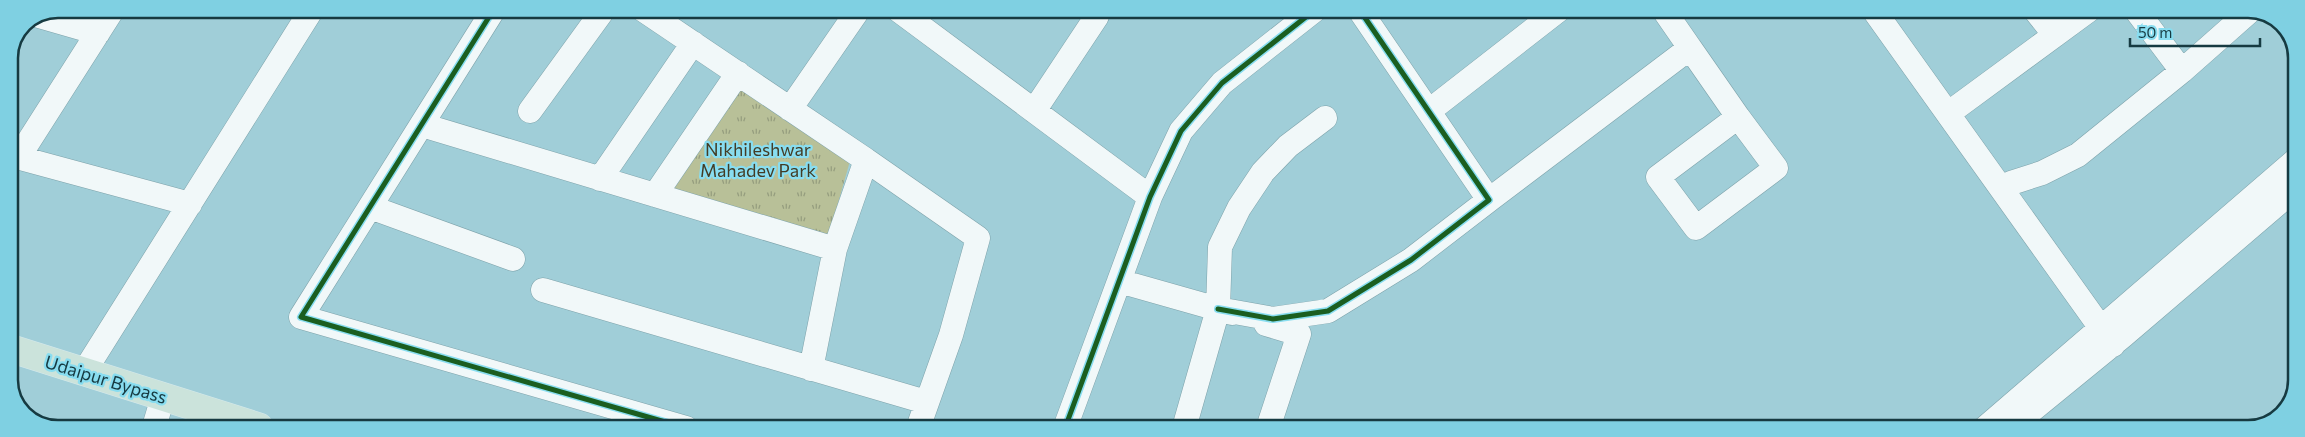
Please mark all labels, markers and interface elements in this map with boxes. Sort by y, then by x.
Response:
scale bar [2130,15,2260,47]
text: 50 m [2138,23,2172,41]
park label: Nikhileshwar Mahadev Park [700,138,816,181]
street label: Udaipur Bypass [42,350,170,408]

